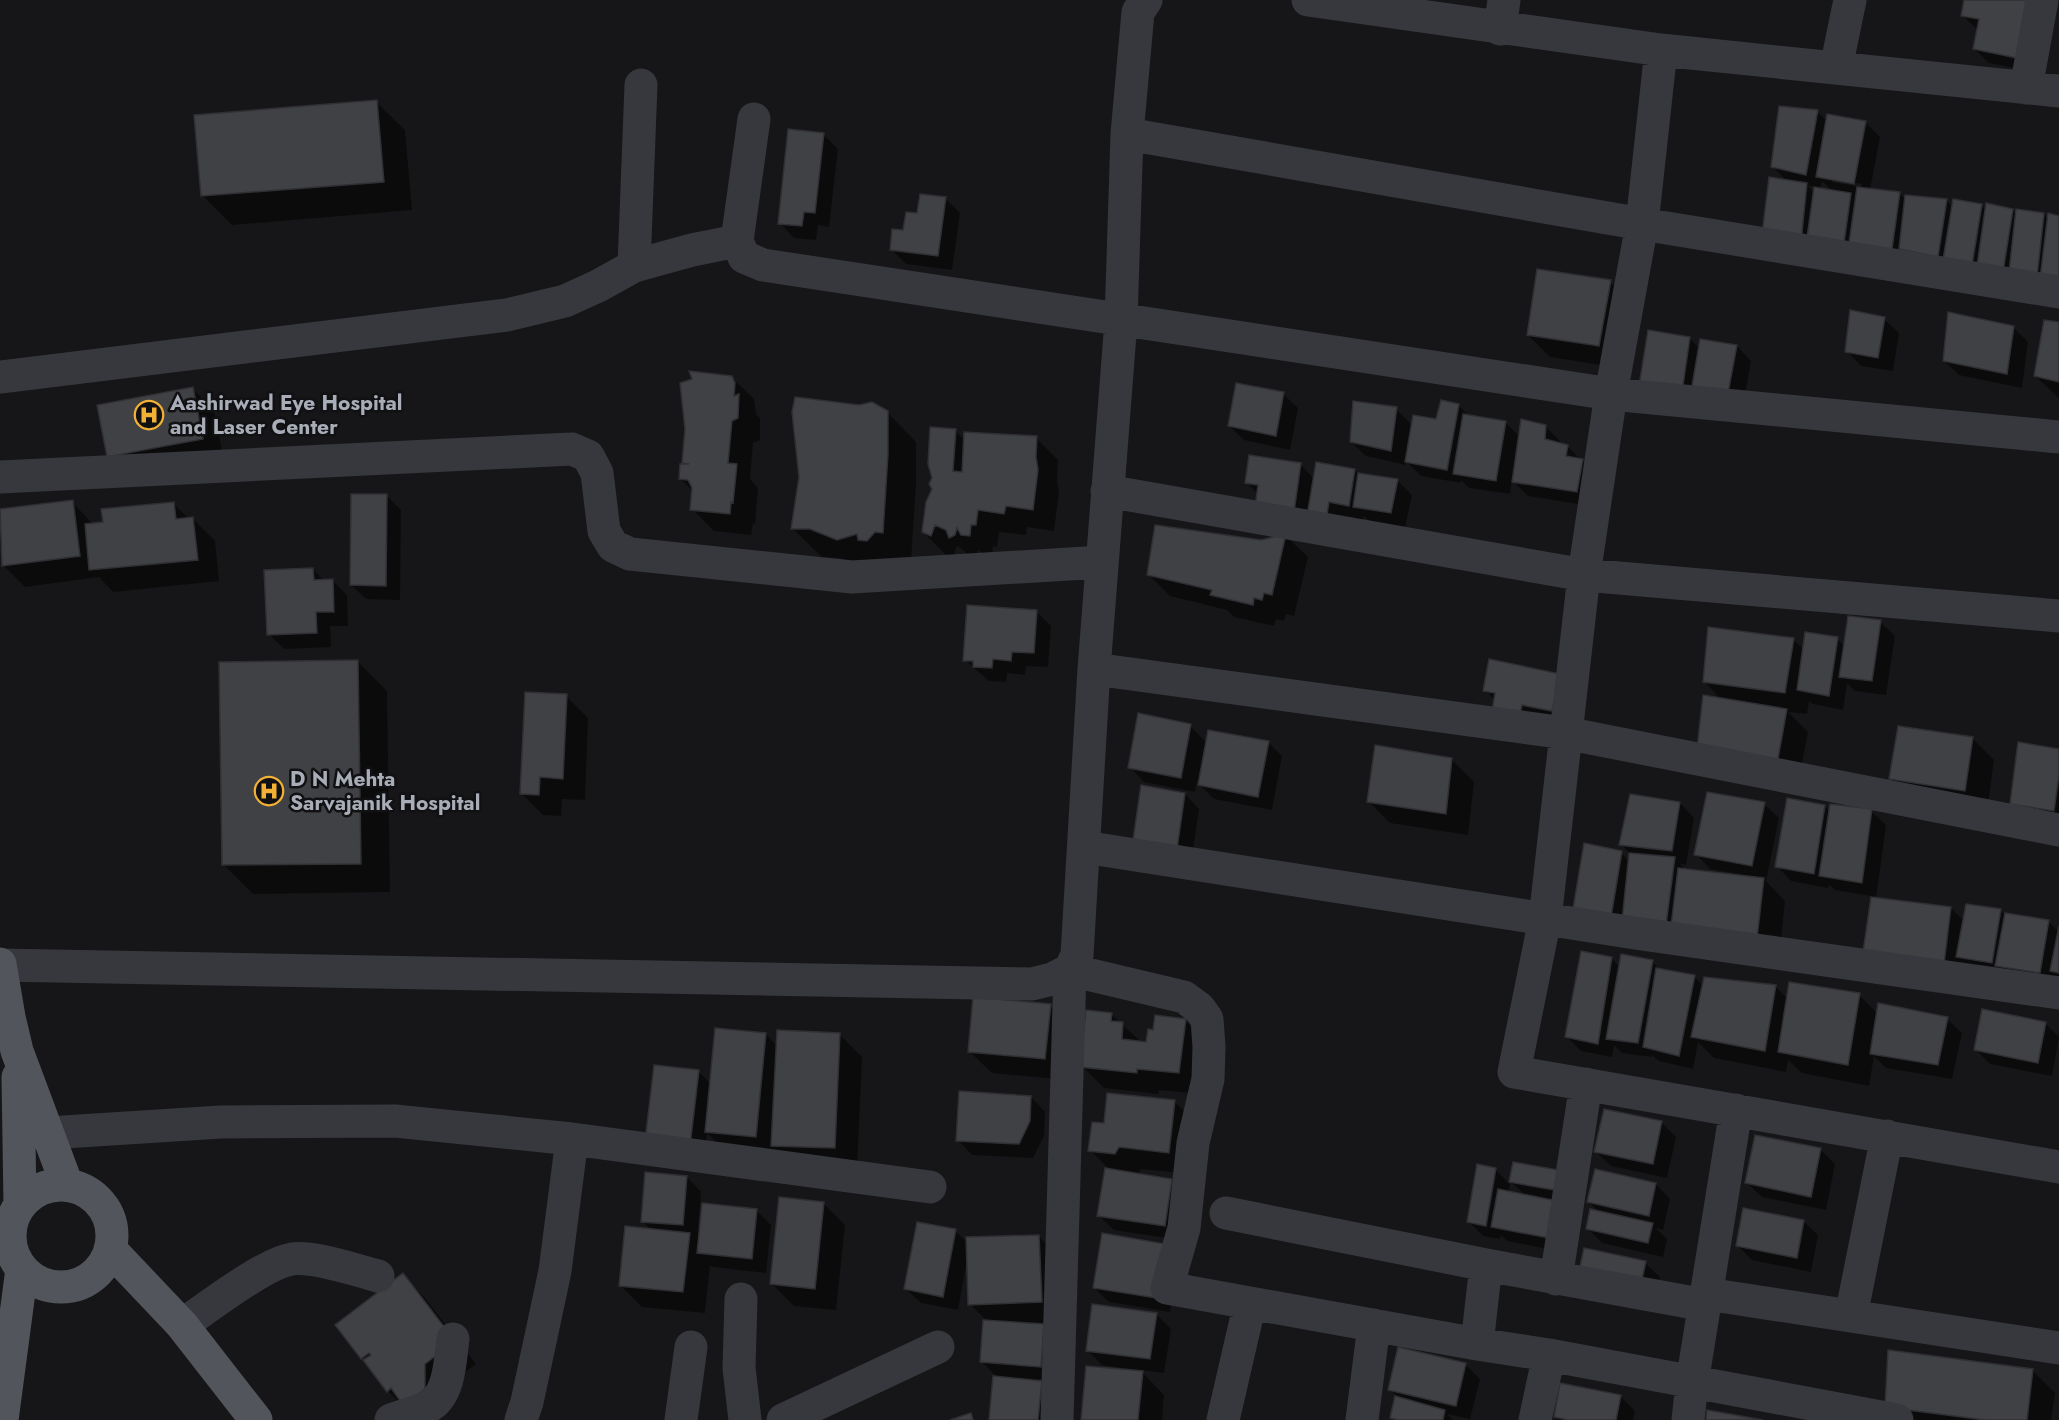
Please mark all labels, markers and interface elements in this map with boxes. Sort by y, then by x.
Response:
place label: Aashirwad Eye Hospital and Laser Center [169,388,402,442]
hospital icon: Aashirwad Eye Hospital and Laser Center [133,399,165,431]
place label: D N Mehta Sarvajanik Hospital [290,764,480,818]
hospital icon: D N Mehta Sarvajanik Hospital [253,775,285,807]

